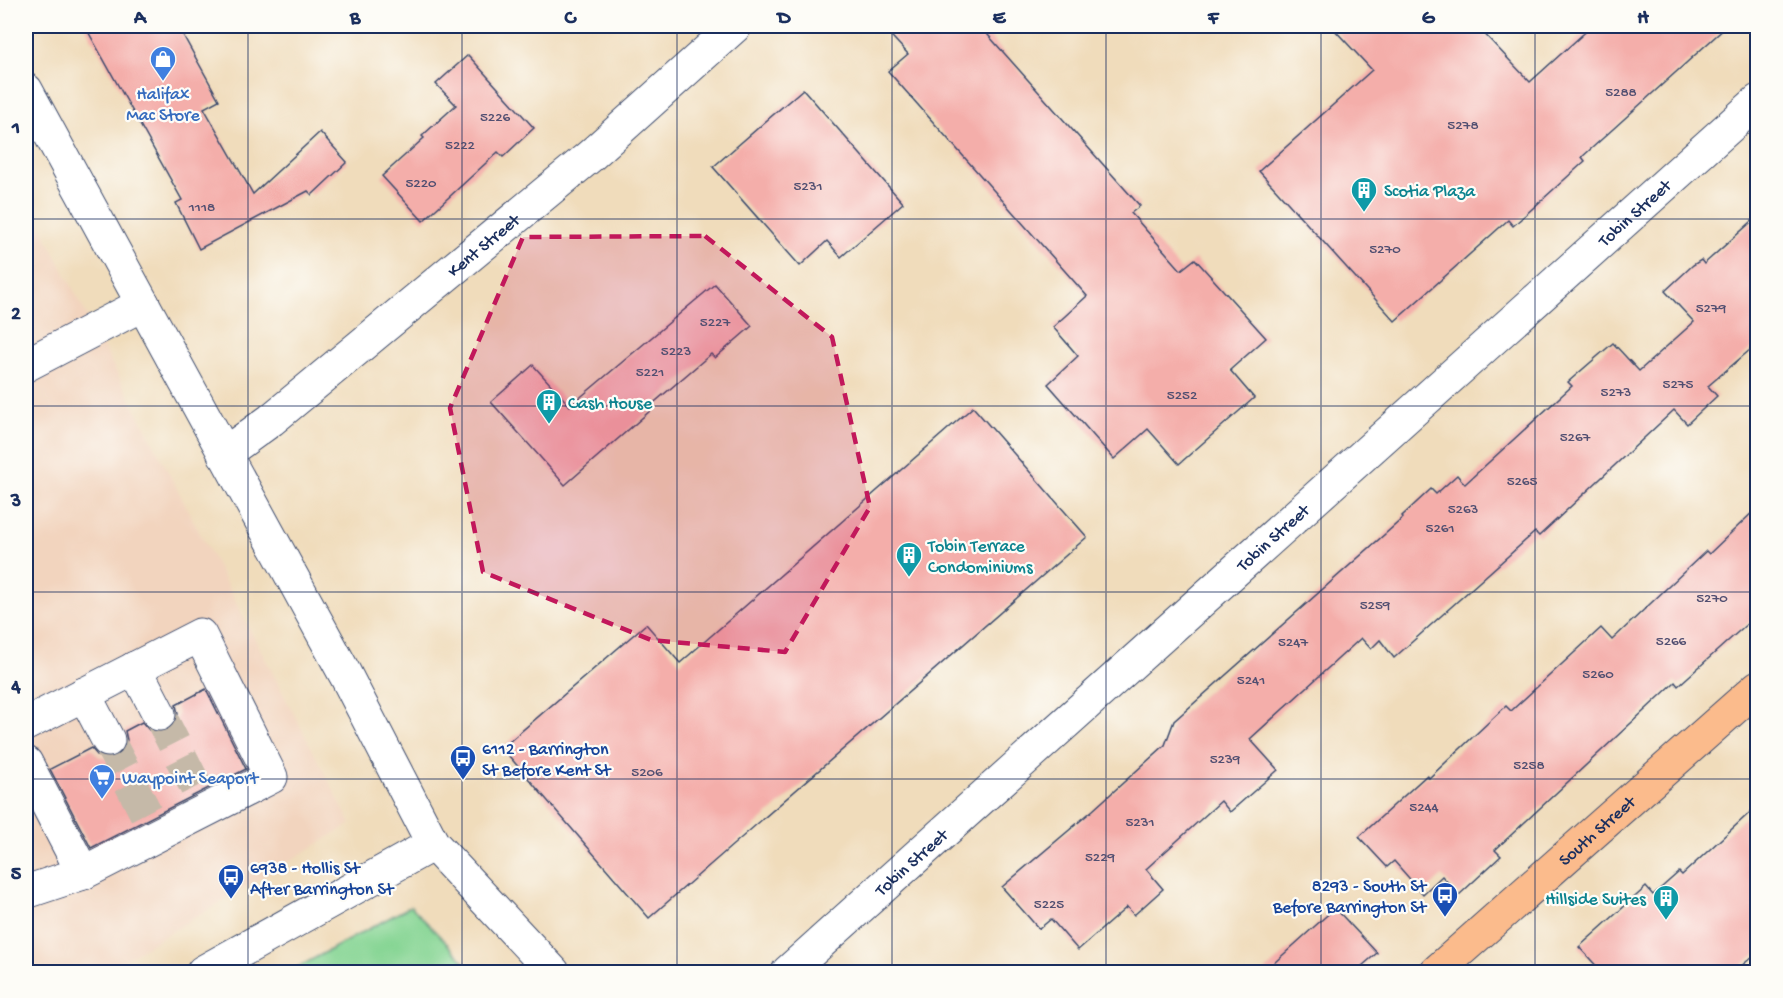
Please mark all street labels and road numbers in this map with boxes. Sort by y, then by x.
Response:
street label: Tobin Street [1594,175,1678,253]
street label: Kent Street [444,210,526,283]
street label: Tobin Street [1233,500,1316,578]
street label: South Street [1555,791,1642,872]
street label: Tobin Street [871,824,954,902]

